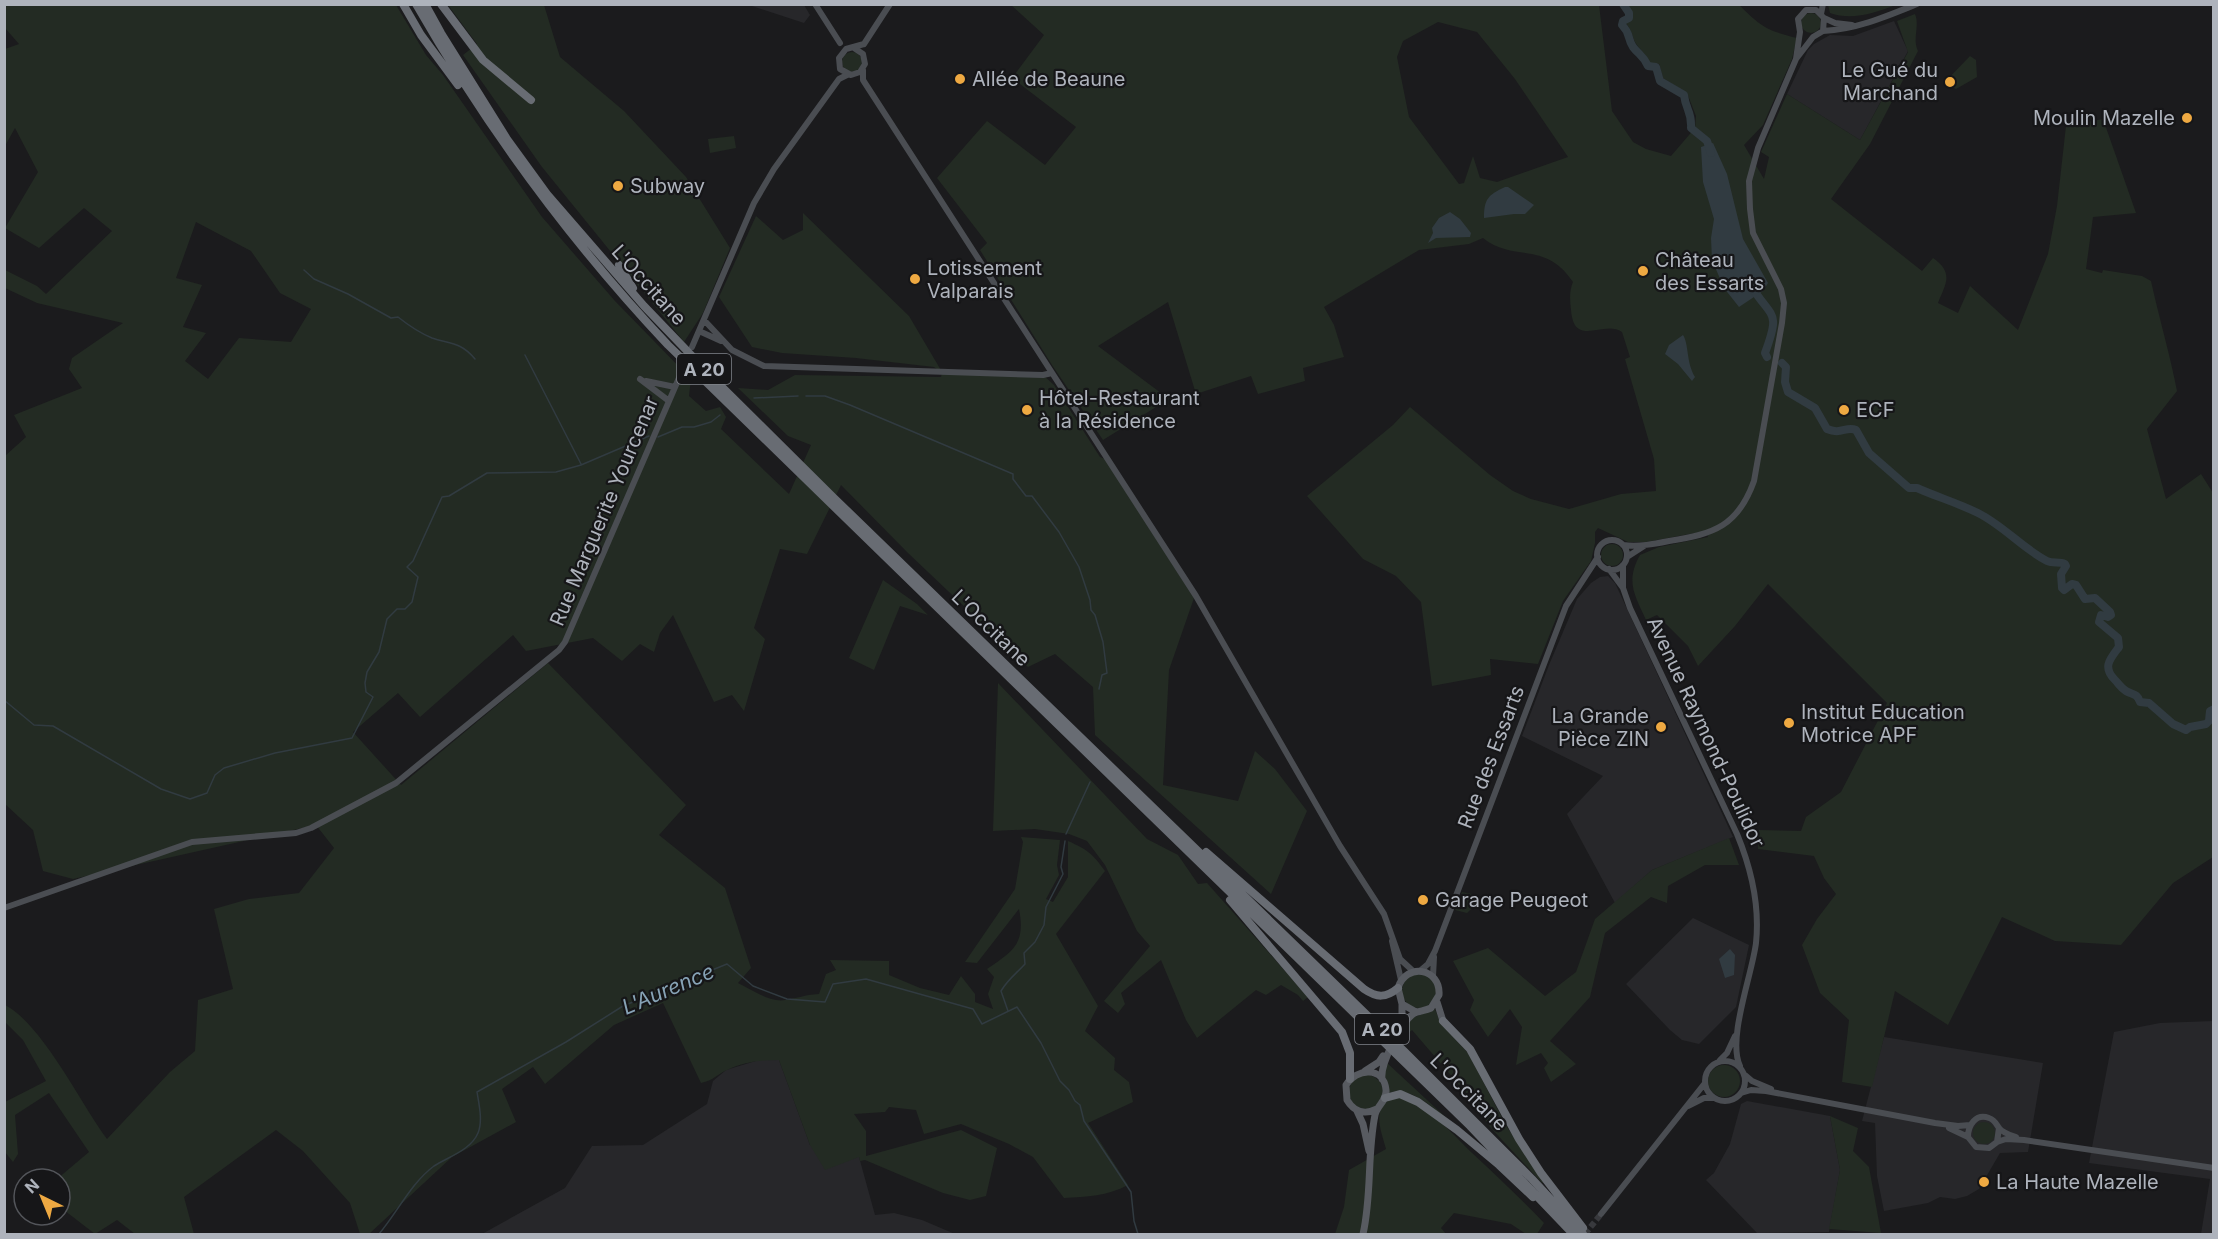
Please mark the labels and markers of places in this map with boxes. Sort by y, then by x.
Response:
place label: Le Gué du Marchand [1841,58,1938,105]
place label: Allée de Beaune [972,67,1125,91]
marker: Allée de Beaune [953,72,967,86]
marker: Le Gué du Marchand [1943,75,1957,89]
place label: Moulin Mazelle [2033,106,2175,130]
marker: Moulin Mazelle [2180,111,2194,125]
place label: Subway [630,174,705,198]
marker: Subway [611,179,625,193]
place label: Château des Essarts [1655,248,1764,295]
place label: Lotissement Valparais [927,256,1042,303]
marker: Château des Essarts [1636,264,1650,278]
marker: Lotissement Valparais [908,272,922,286]
place label: Hôtel-Restaurant à la Résidence [1039,386,1200,433]
place label: ECF [1856,398,1894,422]
marker: Hôtel-Restaurant à la Résidence [1020,403,1034,417]
marker: ECF [1837,403,1851,417]
place label: Institut Education Motrice APF [1801,700,1965,747]
place label: La Grande Pièce ZIN [1551,704,1649,751]
marker: Institut Education Motrice APF [1782,716,1796,730]
marker: La Grande Pièce ZIN [1654,720,1668,734]
place label: Garage Peugeot [1435,888,1589,912]
marker: Garage Peugeot [1416,893,1430,907]
place label: La Haute Mazelle [1996,1170,2159,1194]
marker: La Haute Mazelle [1977,1175,1991,1189]

